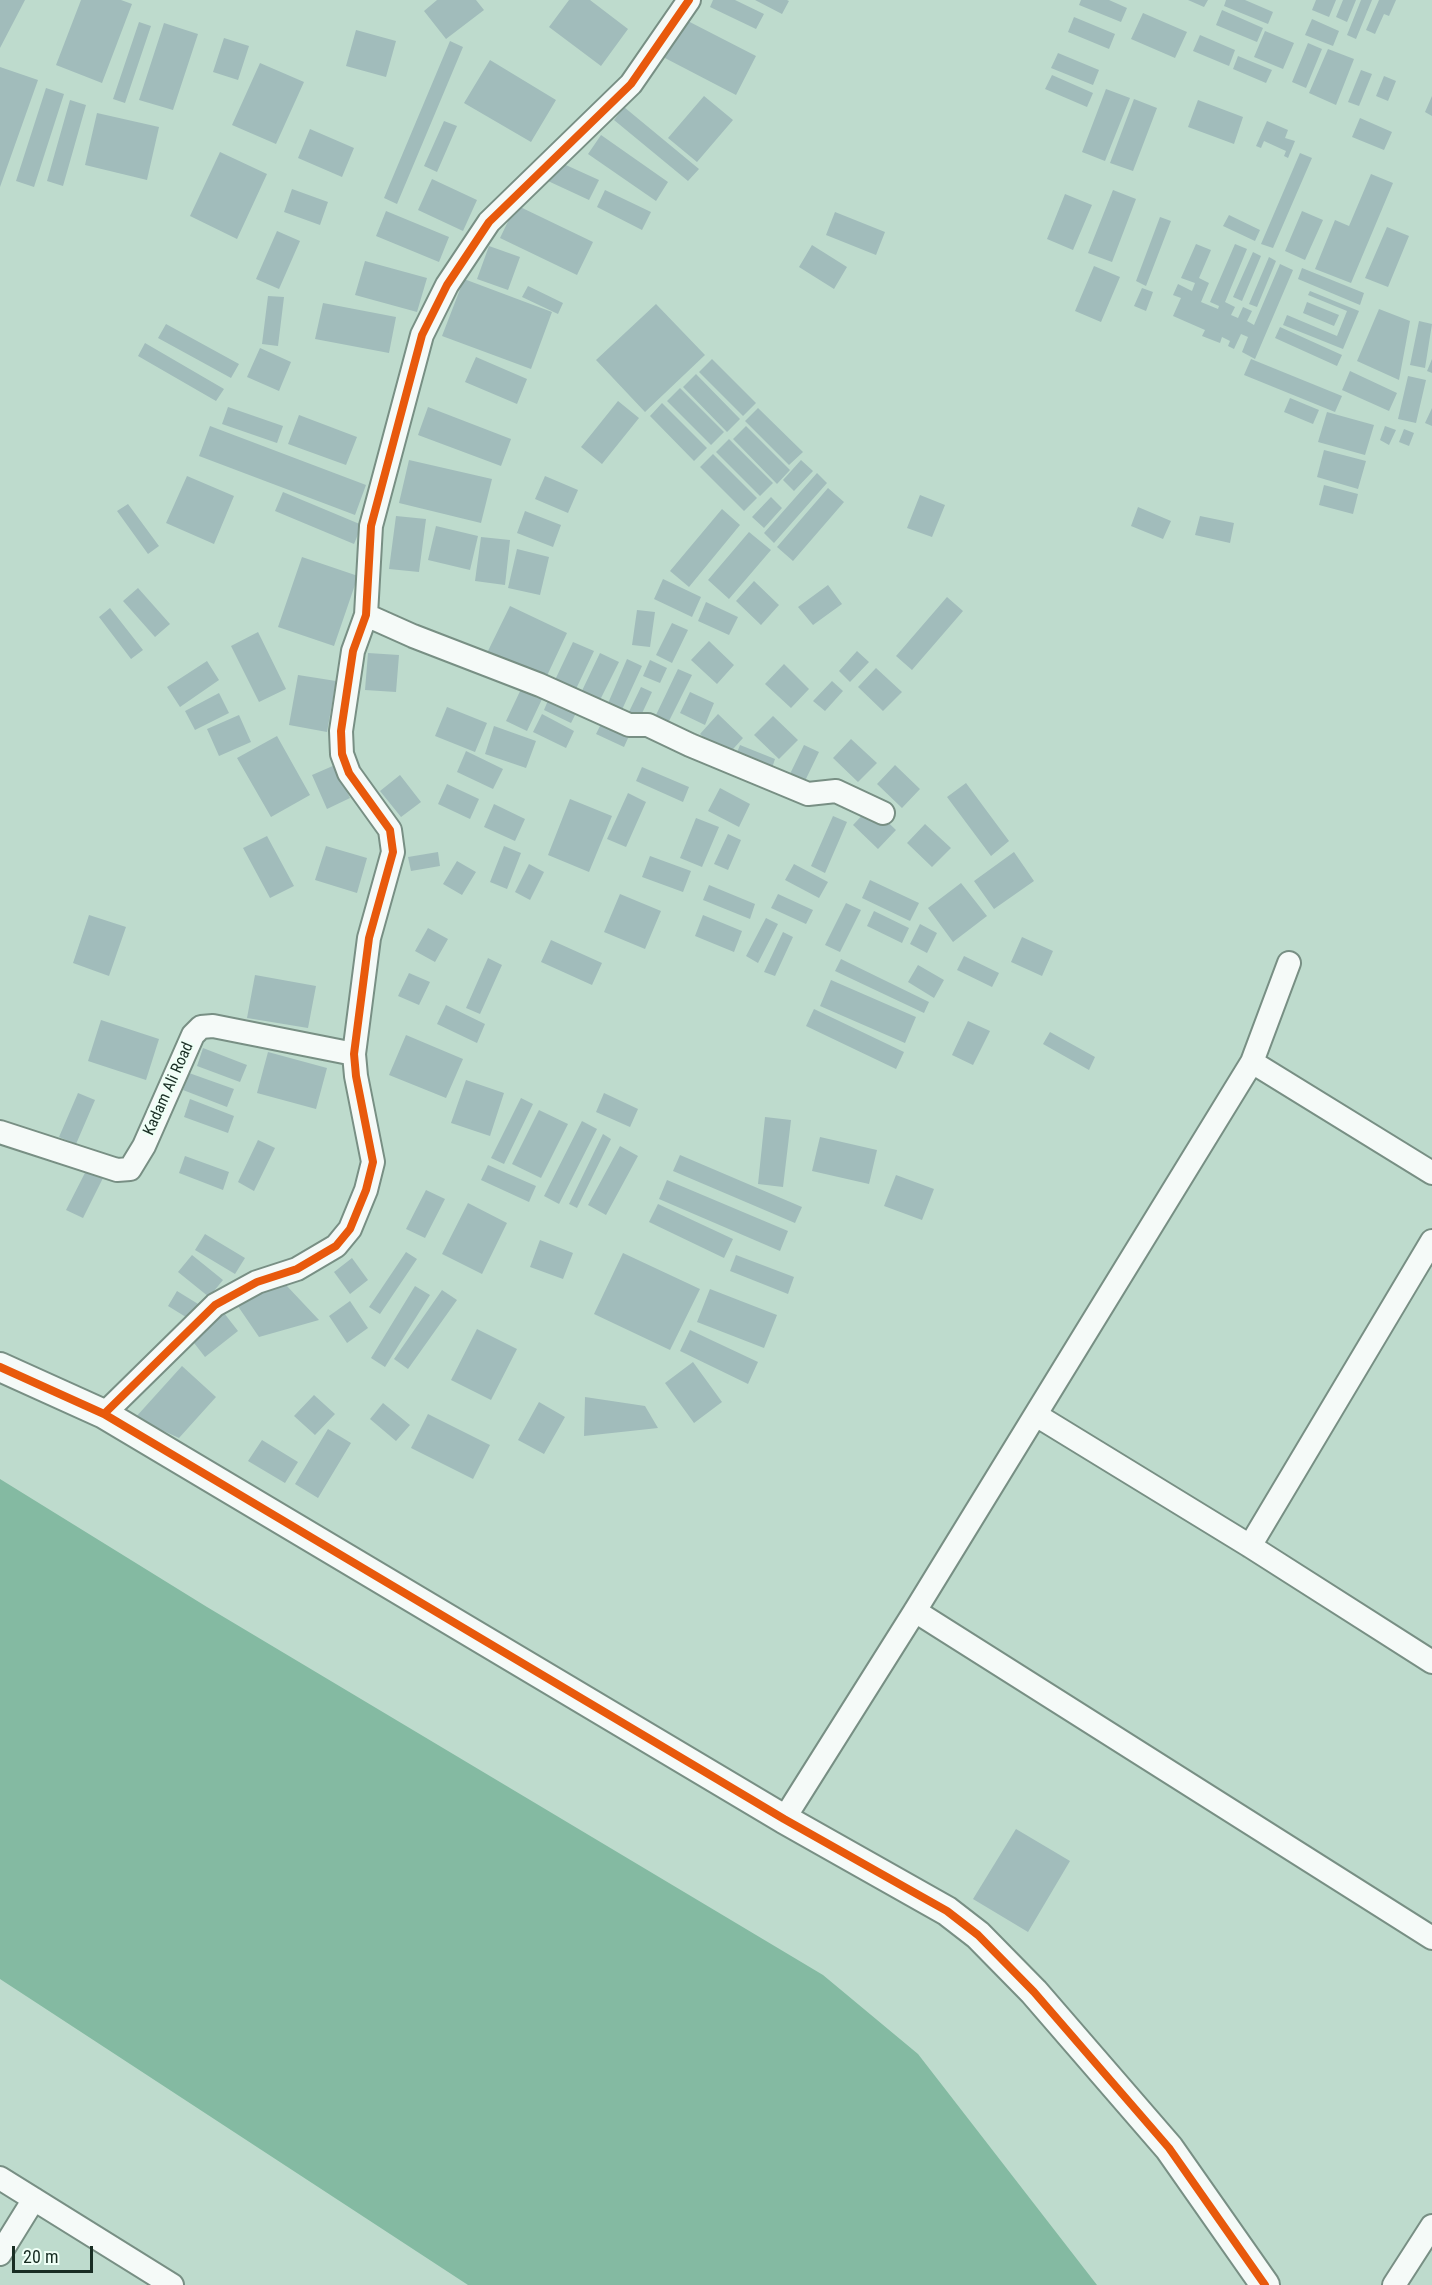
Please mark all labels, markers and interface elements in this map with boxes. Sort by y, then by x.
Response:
street label: Kadam Ali Road [140,1039,198,1139]
scale bar [15,2234,96,2272]
text: 20 m [23,2246,58,2267]

